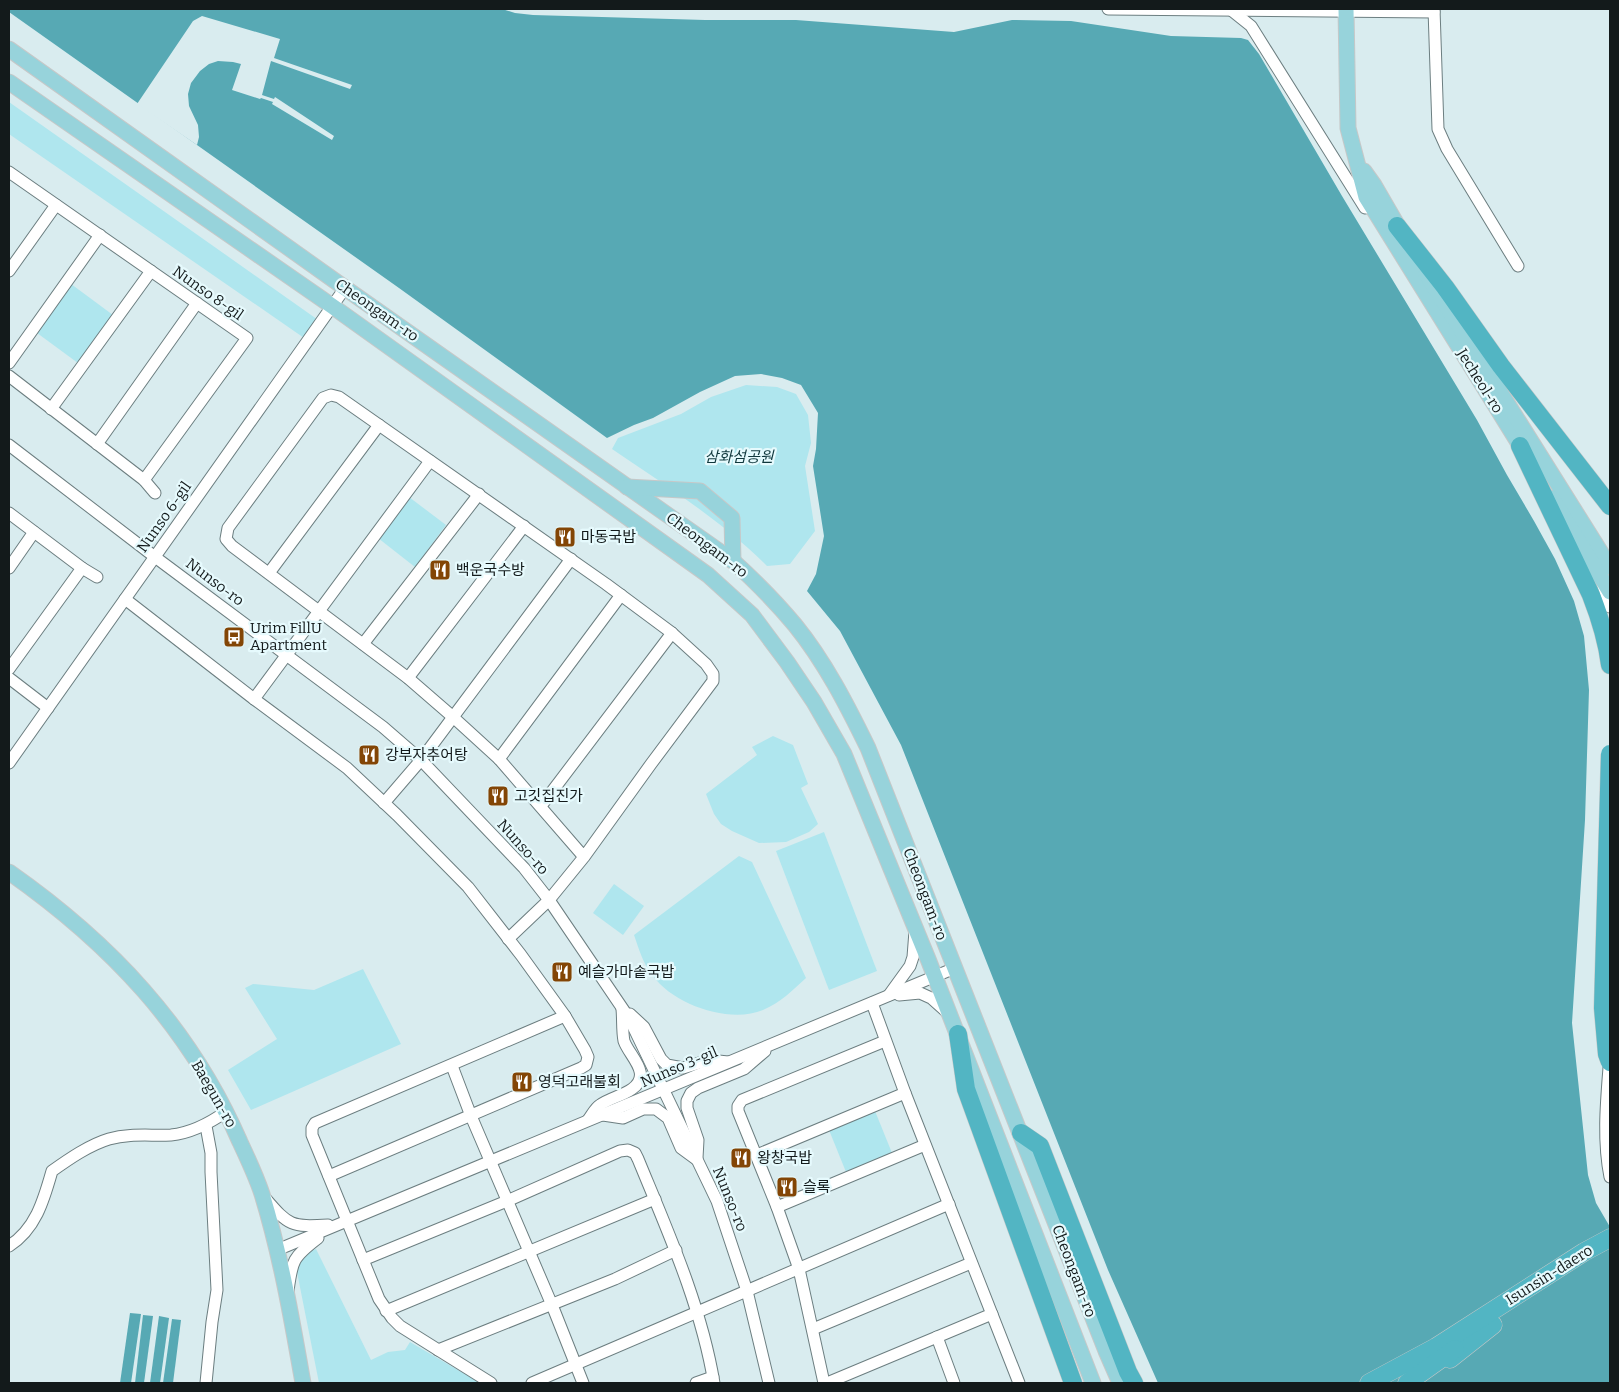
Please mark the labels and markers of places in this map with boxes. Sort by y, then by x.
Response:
restaurant icon: 마동국밥 [553,525,577,549]
place label: 마동국밥 [581,528,636,546]
restaurant icon: 백운국수방 [428,558,452,582]
place label: 백운국수방 [456,561,525,579]
place label: Urim FillU Apartment [250,619,328,654]
bus stop icon: Urim FillU Apartment [222,625,246,649]
restaurant icon: 강부자추어탕 [357,743,381,767]
place label: 강부자추어탕 [385,746,468,764]
restaurant icon: 고깃집진가 [486,784,510,808]
place label: 고깃집진가 [514,787,583,805]
restaurant icon: 예슬가마솥국밥 [550,960,574,984]
place label: 예슬가마솥국밥 [578,963,675,981]
restaurant icon: 영덕고래불회 [510,1070,534,1094]
place label: 영덕고래불회 [538,1073,621,1091]
restaurant icon: 왕창국밥 [729,1146,753,1170]
place label: 왕창국밥 [757,1149,812,1167]
restaurant icon: 슬록 [775,1175,799,1199]
place label: 슬록 [803,1178,831,1196]

